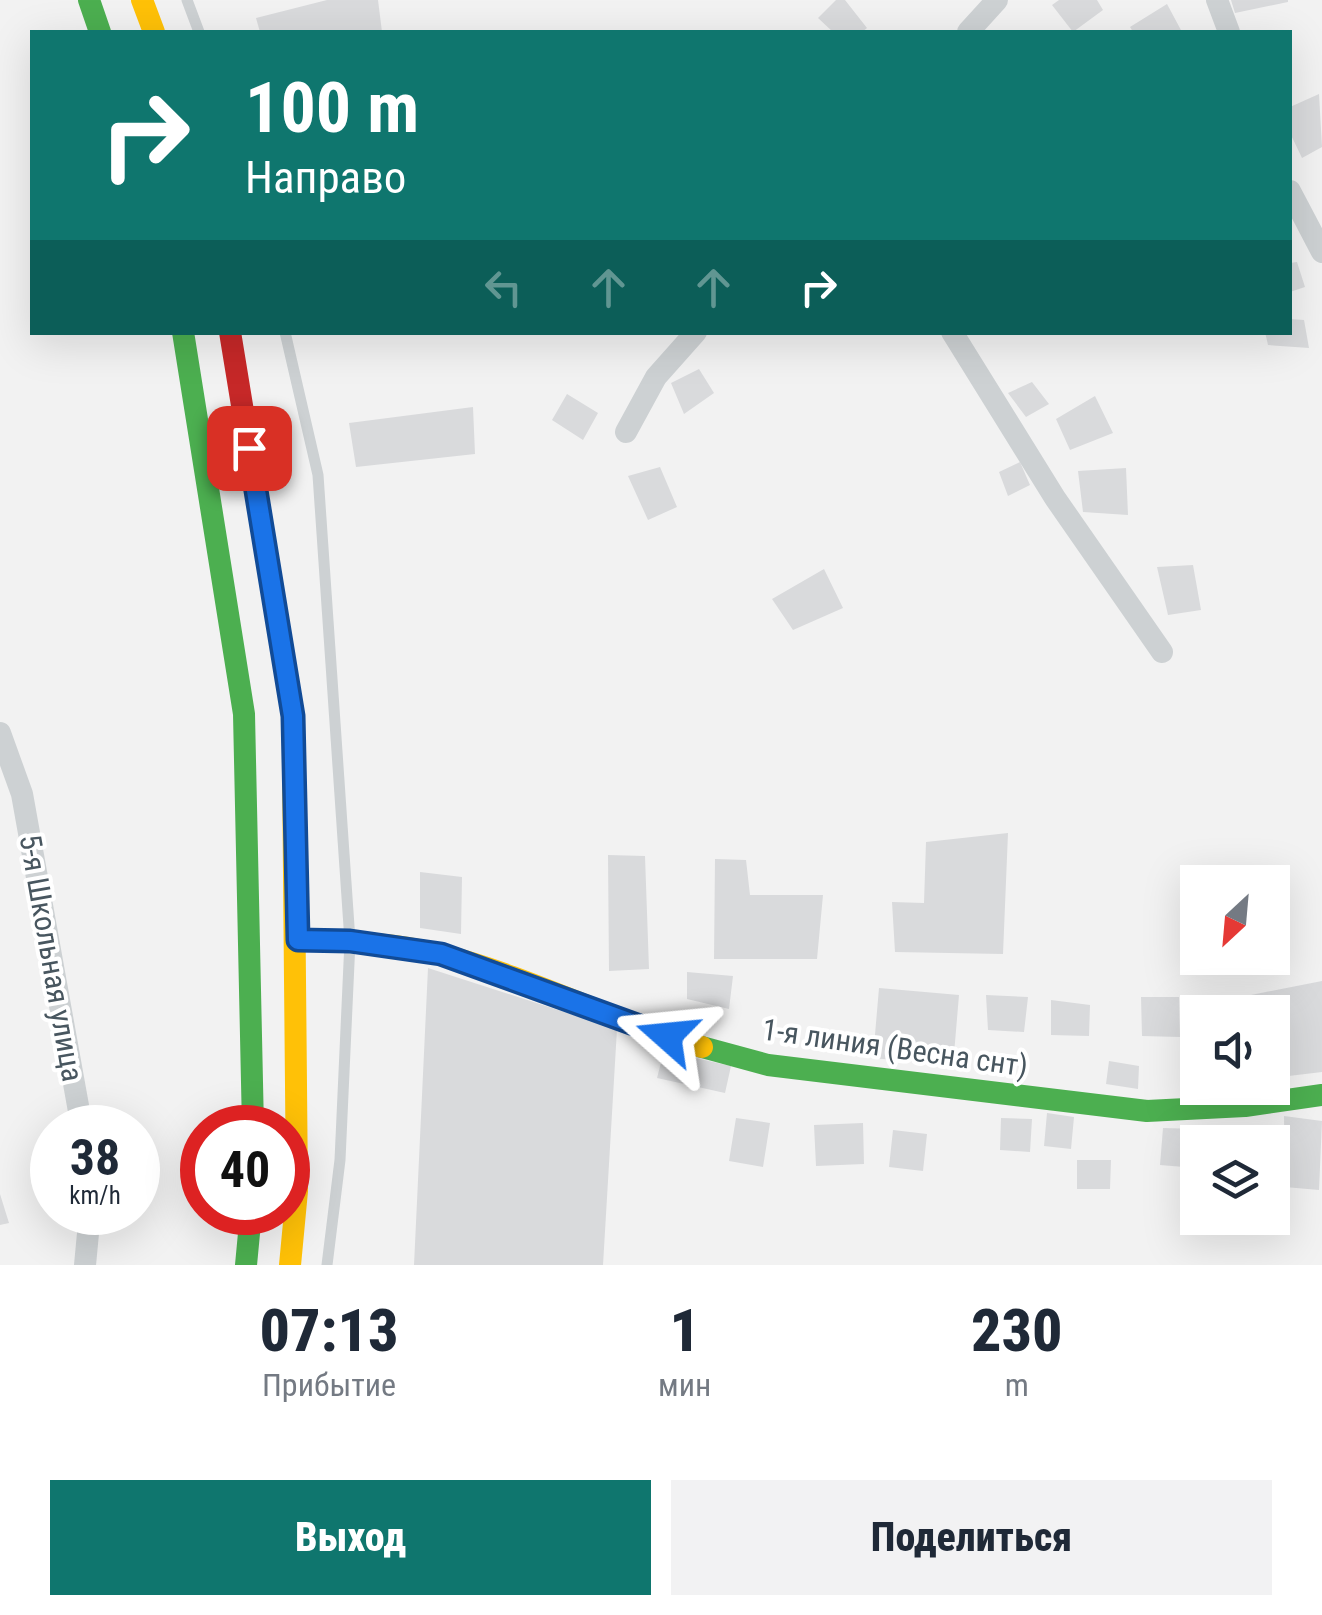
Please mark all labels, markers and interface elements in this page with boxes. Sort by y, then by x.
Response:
text: 100 m [245,67,419,149]
icon: right [80,70,210,200]
text: Направо [245,151,406,204]
icon: left [476,260,531,315]
icon: ahead [581,260,636,315]
icon: ahead [686,260,741,315]
icon: right [791,260,846,315]
pin [207,406,292,491]
icon: arrive [222,421,277,476]
street label: 5-я Школьная улица [13,832,90,1084]
north arrow [1180,865,1290,975]
map controls [1180,865,1290,1235]
position arrow [615,984,719,1088]
button: sound [1180,995,1290,1105]
street label: 1-я линия (Весна снт) [760,1012,1030,1083]
speed limit sign: 40 [180,1105,310,1235]
button: layers [1180,1125,1290,1235]
text: 38 [70,1129,120,1187]
text: km/h [69,1181,121,1210]
text: 07:13 [260,1295,399,1366]
text: 1 [669,1295,700,1366]
text: 230 [971,1295,1062,1366]
text: Прибытие [262,1366,396,1404]
text: мин [658,1366,711,1404]
text: m [1005,1366,1029,1404]
button: Выход [50,1480,651,1595]
button: Поделиться [671,1480,1272,1595]

